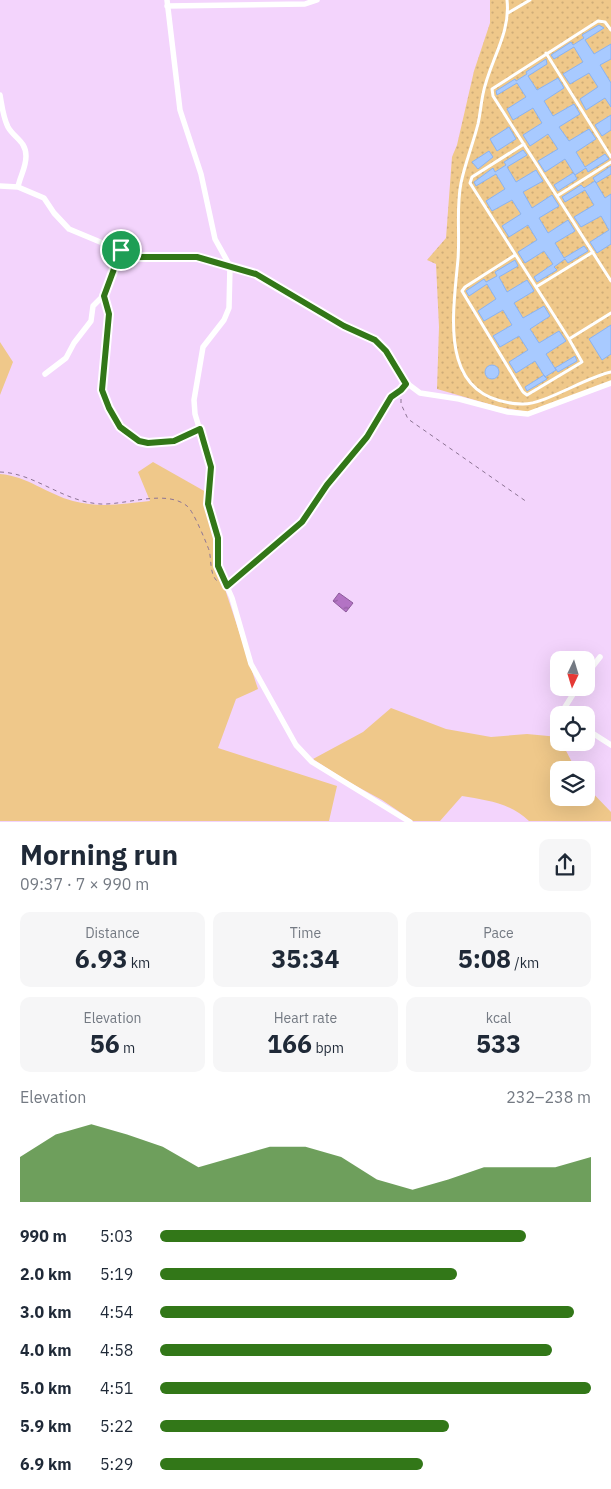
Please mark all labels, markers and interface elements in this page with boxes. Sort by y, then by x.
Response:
pin [100,229,142,271]
icon: arrive [107,236,135,264]
north arrow [550,651,595,696]
map controls [550,651,595,806]
button: locate [550,706,595,751]
button: layers [550,761,595,806]
text: Morning run [20,836,178,873]
button: share [539,839,591,891]
text: 09:37 · 7 × 990 m [20,874,149,894]
text: Distance [85,924,140,942]
text: Time [290,924,321,942]
text: Pace [483,924,514,942]
text: 6.93 [75,942,127,975]
text: 35:34 [271,942,340,975]
text: 5:08 [458,942,511,975]
text: km [127,954,150,972]
text: /km [511,954,539,972]
text: Elevation [84,1009,142,1027]
text: Heart rate [274,1009,337,1027]
text: kcal [486,1009,511,1027]
text: 56 [90,1027,120,1060]
text: 166 [267,1027,312,1060]
text: 533 [476,1027,521,1060]
text: m [120,1039,135,1057]
text: bpm [312,1039,344,1057]
text: Elevation [20,1087,86,1107]
text: 232–238 m [506,1087,591,1107]
text: 990 m [20,1226,67,1246]
text: 5:03 [100,1226,133,1246]
text: 2.0 km [20,1264,71,1284]
text: 5:19 [100,1264,133,1284]
text: 3.0 km [20,1302,71,1322]
text: 4:54 [100,1302,133,1322]
text: 4.0 km [20,1340,71,1360]
text: 4:58 [100,1340,133,1360]
text: 5.0 km [20,1378,71,1398]
text: 4:51 [100,1378,133,1398]
text: 5.9 km [20,1416,71,1436]
text: 5:22 [100,1416,133,1436]
text: 6.9 km [20,1454,71,1474]
text: 5:29 [100,1454,133,1474]

